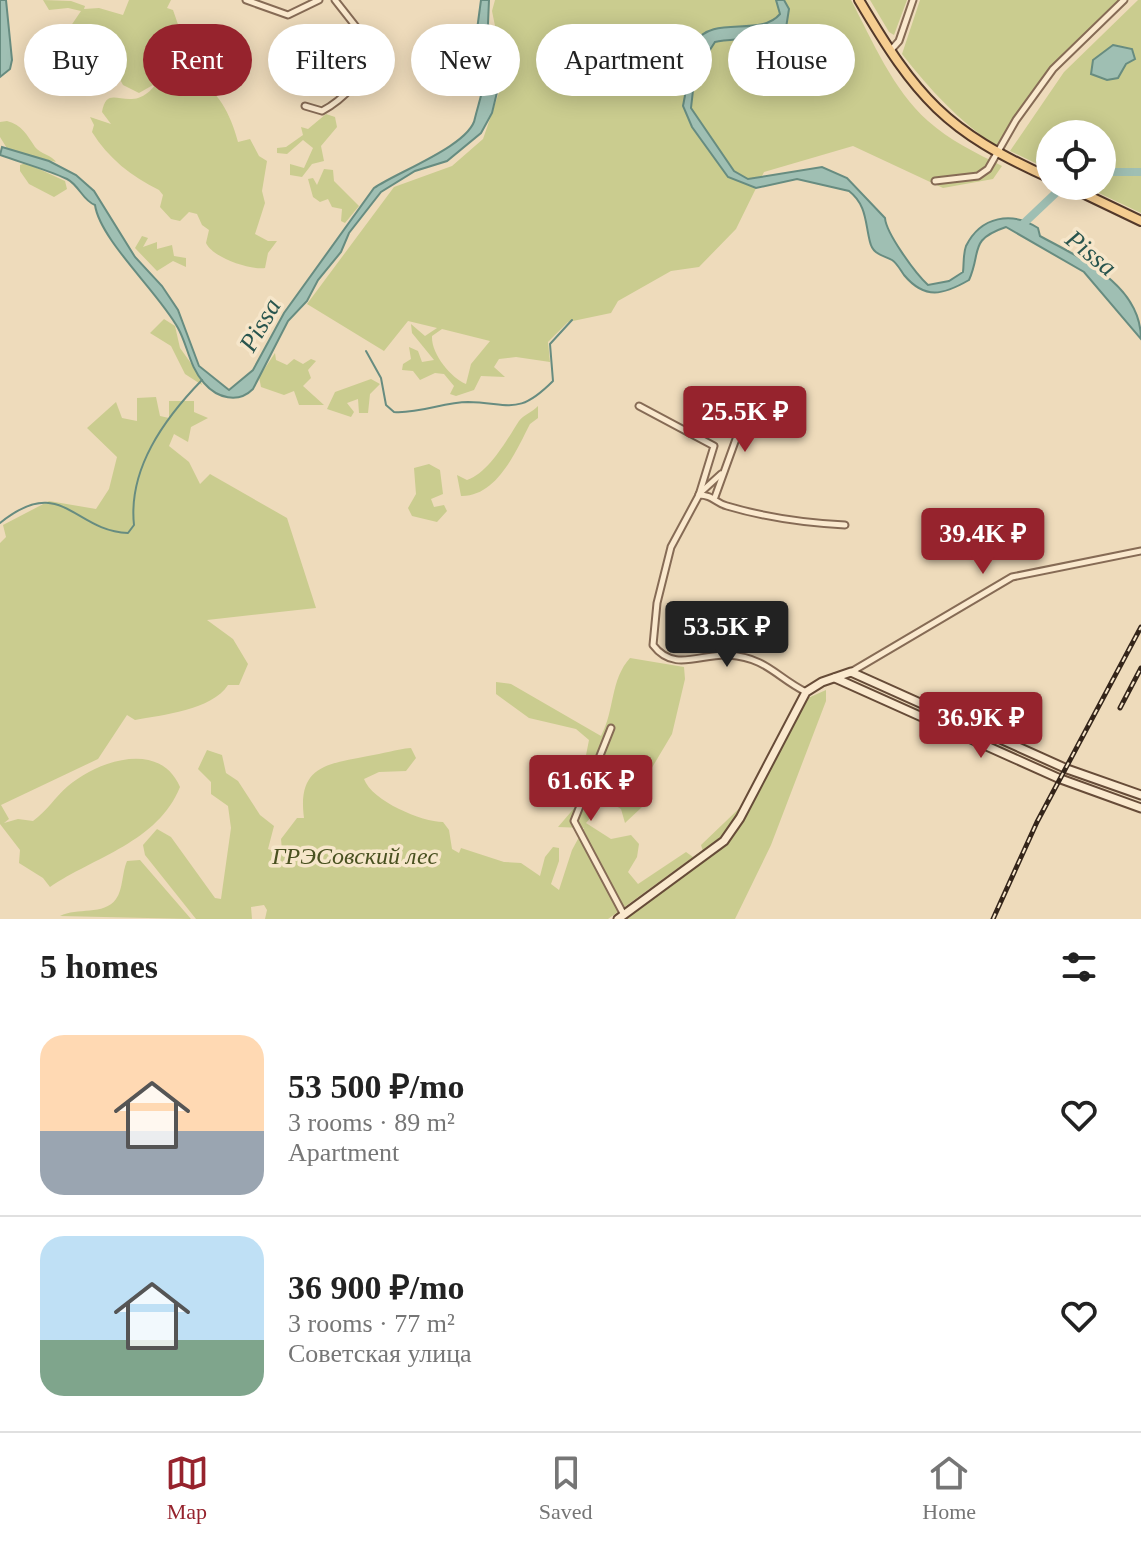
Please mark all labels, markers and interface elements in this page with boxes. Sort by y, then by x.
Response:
chip: Buy [24,24,127,96]
chip: Rent [143,24,252,96]
chip: Filters [268,24,395,96]
chip: New [411,24,520,96]
chip: Apartment [536,24,712,96]
chip: House [728,24,855,96]
map controls [1036,120,1116,200]
button: locate [1036,120,1116,200]
water label: Pissa [1059,223,1122,282]
water label: Pissa [233,293,287,358]
pin: 25.5K ₽ [671,386,819,454]
text: 25.5K ₽ [701,397,789,426]
pin: 39.4K ₽ [909,508,1057,576]
text: 39.4K ₽ [939,519,1027,548]
pin: 53.5K ₽ [653,601,801,669]
text: 53.5K ₽ [683,612,771,641]
pin: 36.9K ₽ [907,692,1055,760]
text: 36.9K ₽ [937,703,1025,732]
pin: 61.6K ₽ [517,755,665,823]
text: 61.6K ₽ [547,766,635,795]
park label: ГРЭСовский лес [271,843,438,869]
icon: filters [1057,945,1101,989]
text: 5 homes [40,948,158,985]
icon: home [104,1067,200,1163]
text: 53 500 ₽/mo [288,1068,465,1105]
icon: heart [1057,1093,1101,1137]
text: 3 rooms · 89 m² [288,1108,455,1137]
text: Apartment [288,1138,399,1167]
icon: home [104,1268,200,1364]
text: 36 900 ₽/mo [288,1269,465,1306]
icon: heart [1057,1294,1101,1338]
text: 3 rooms · 77 m² [288,1309,455,1338]
text: Советская улица [288,1339,472,1368]
tab: Map [165,1451,209,1525]
tab: Saved [539,1451,592,1525]
tab: Home [922,1451,976,1525]

